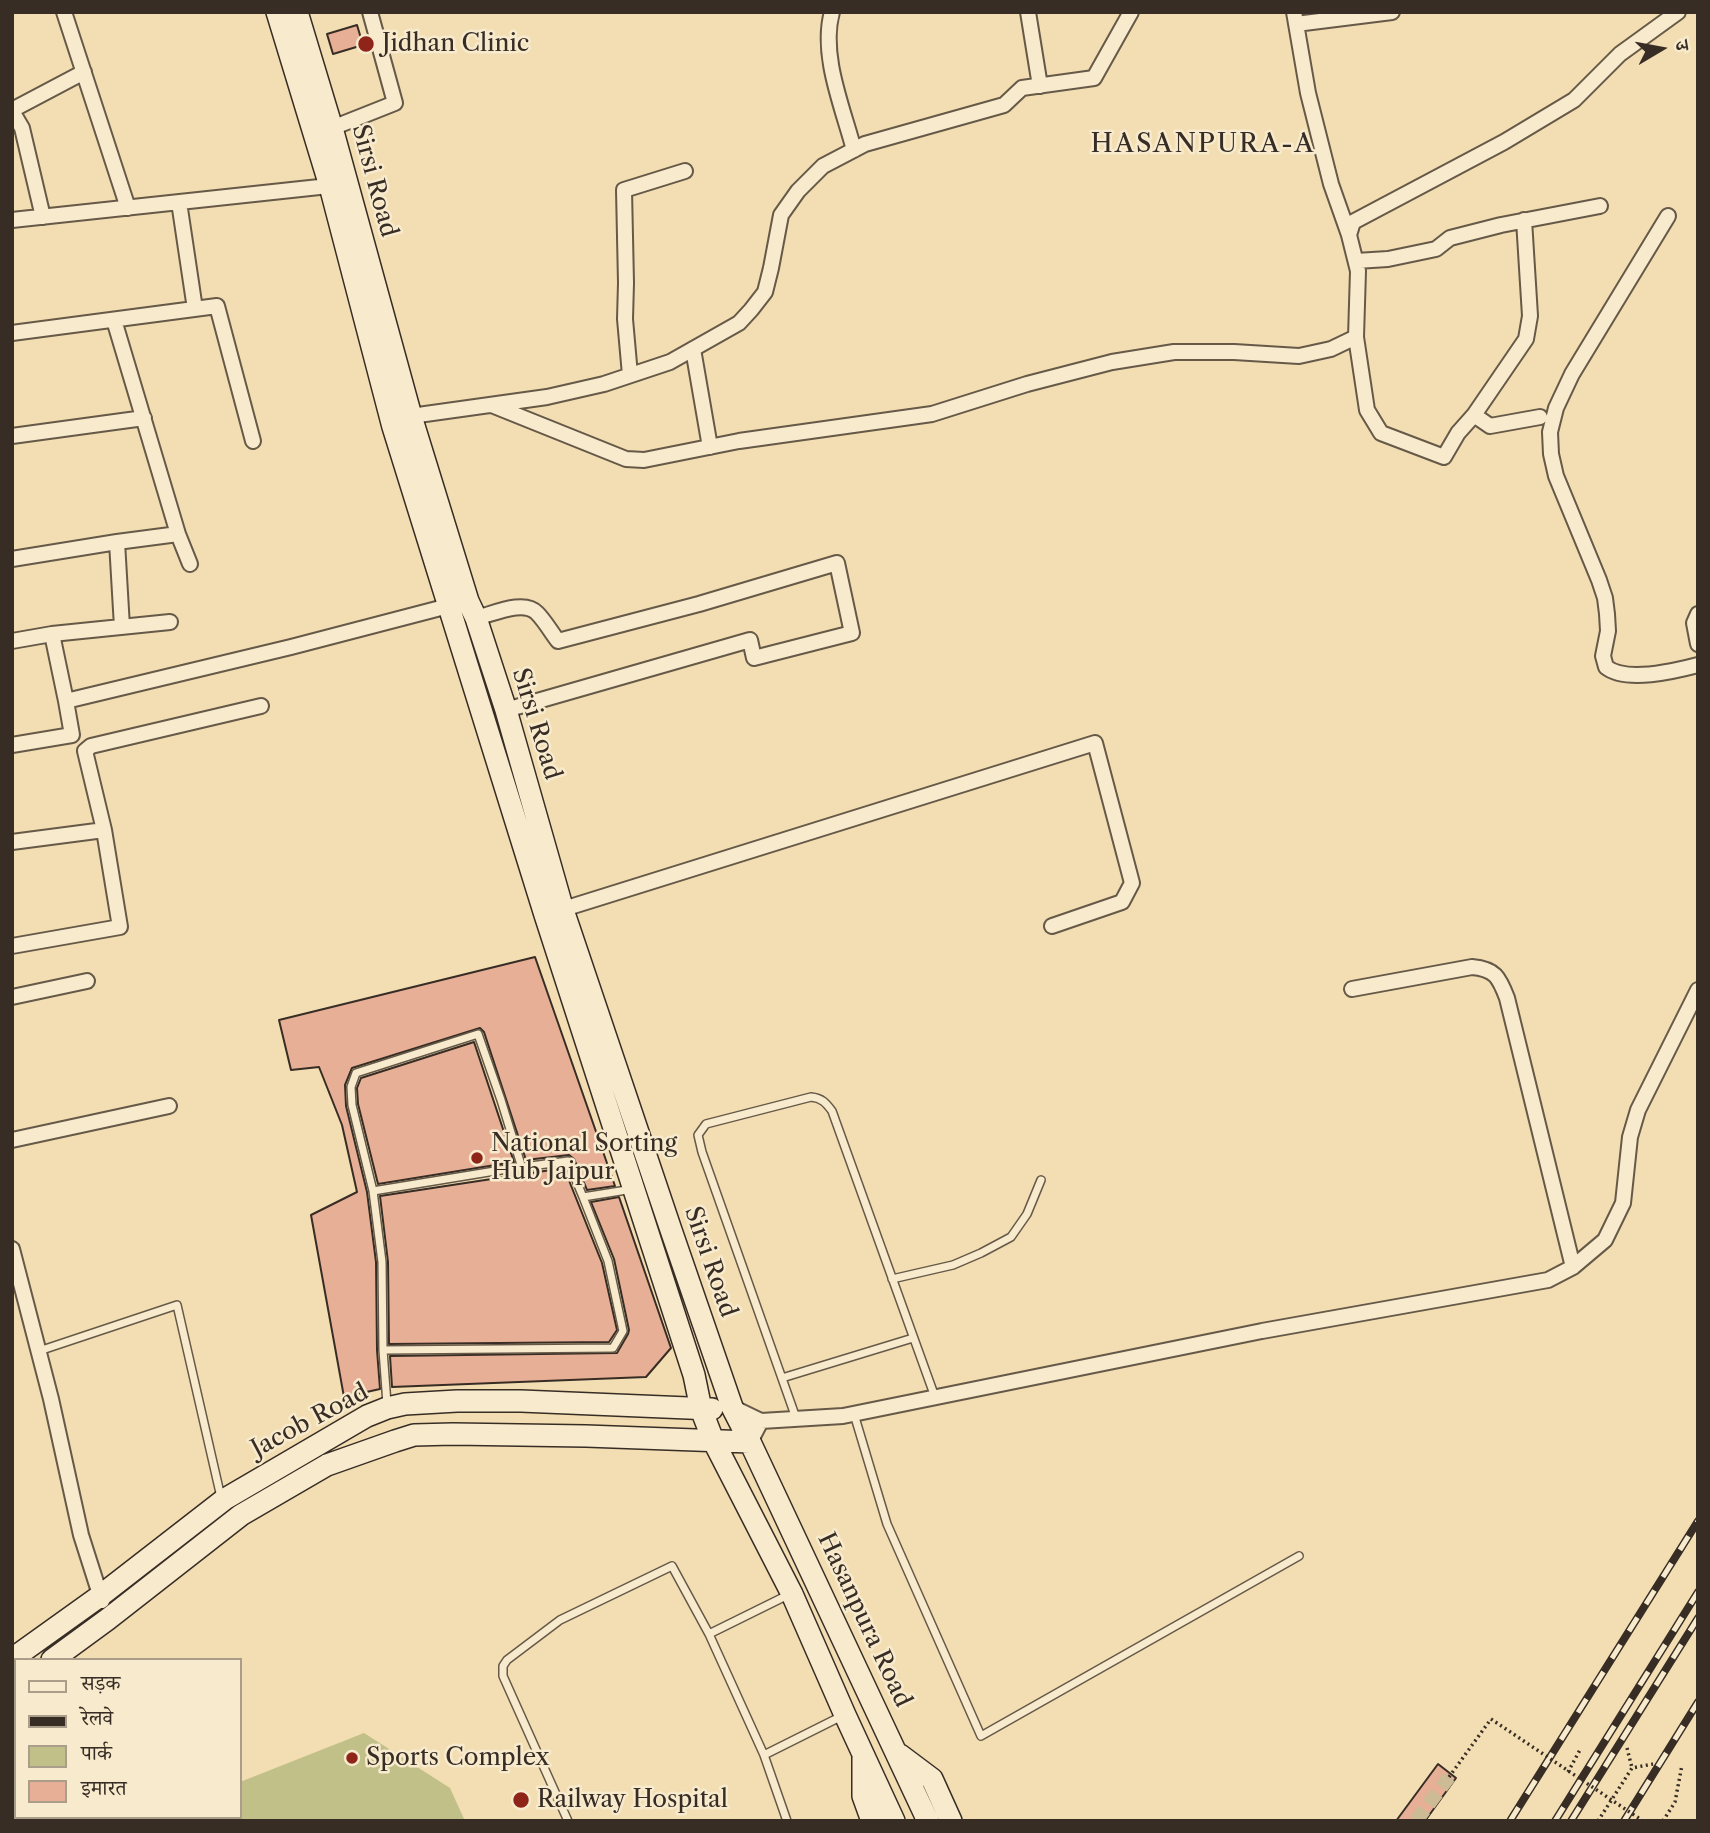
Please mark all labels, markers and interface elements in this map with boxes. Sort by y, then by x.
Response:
north arrow [1626,14,1696,84]
place label: Jidhan Clinic [382,30,529,58]
marker: Jidhan Clinic [356,34,376,54]
text: उ [1670,38,1694,52]
street label: Sirsi Road [345,122,403,240]
district label: HASANPURA-A [1092,128,1314,160]
street label: Sirsi Road [505,665,567,783]
place label: National Sorting Hub Jaipur [491,1130,677,1186]
marker: National Sorting Hub Jaipur [469,1150,485,1166]
street label: Sirsi Road [678,1203,742,1321]
street label: Jacob Road [247,1378,373,1464]
street label: Hasanpura Road [811,1528,917,1712]
legend [14,1658,242,1819]
text: सड़क [81,1670,120,1695]
text: रेलवे [81,1705,113,1730]
text: पार्क [81,1740,112,1765]
place label: Sports Complex [366,1744,549,1772]
marker: Sports Complex [344,1750,360,1766]
text: इमारत [81,1775,127,1800]
place label: Railway Hospital [537,1786,728,1814]
marker: Railway Hospital [511,1790,531,1810]

